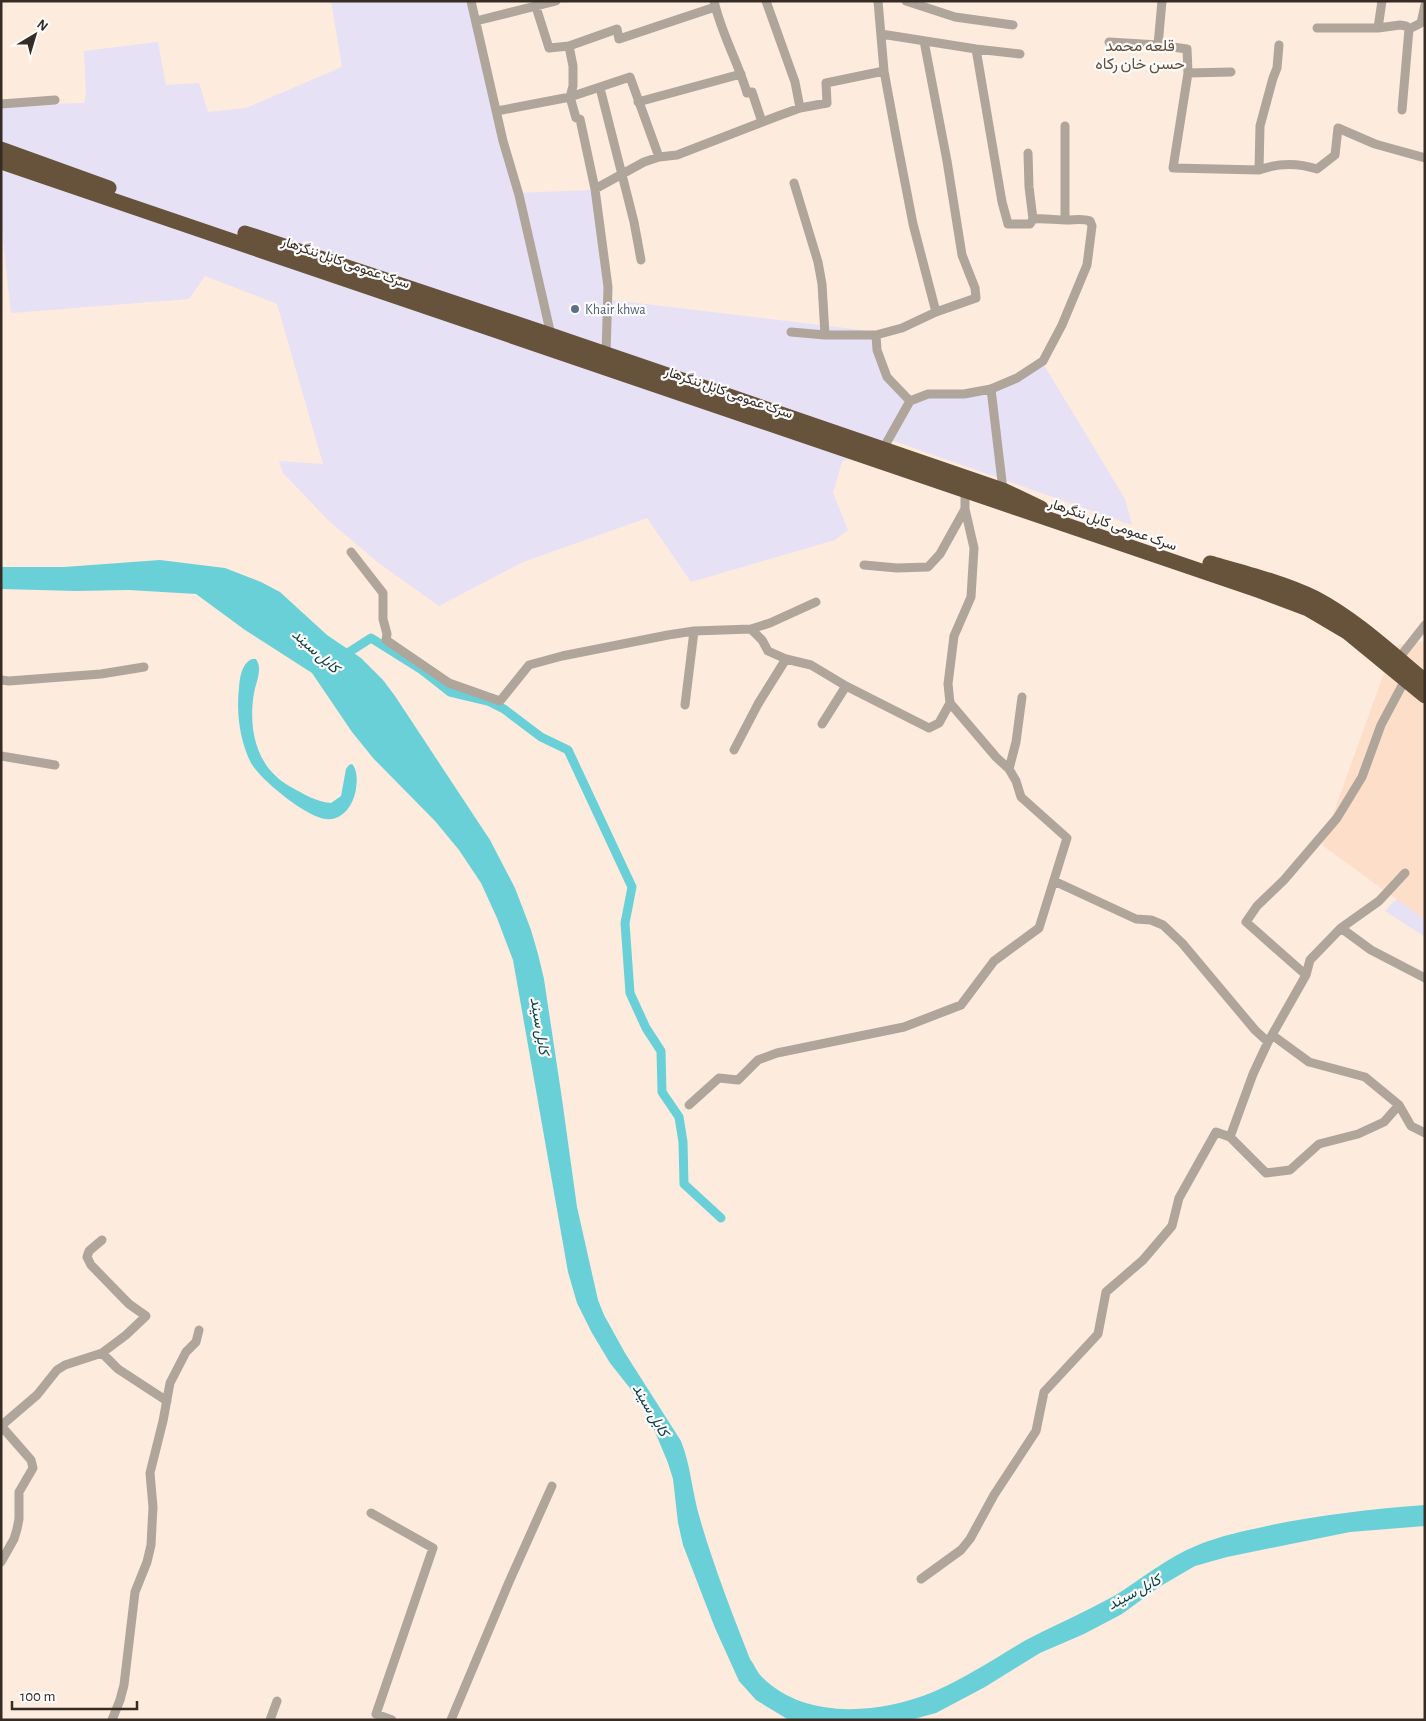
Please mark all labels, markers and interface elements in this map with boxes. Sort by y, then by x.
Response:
north arrow [10,10,60,60]
text: N [34,17,51,34]
district label: قلعه محمد حسن خان رکاه [1095,38,1185,74]
street label: سرک عمومی کابل ننگرهار [279,233,412,292]
marker: Khair khwa [569,303,581,315]
place label: Khair khwa [585,303,646,317]
street label: سرک عمومی کابل ننگرهار [662,363,795,422]
street label: سرک عمومی کابل ننگرهار [1046,495,1179,554]
water label: کابل سيند [289,627,344,679]
water label: کابل سيند [527,996,552,1058]
water label: کابل سيند [629,1382,673,1441]
water label: کابل سيند [1105,1571,1166,1613]
scale bar [12,1678,138,1710]
text: 100 m [20,1689,55,1704]

